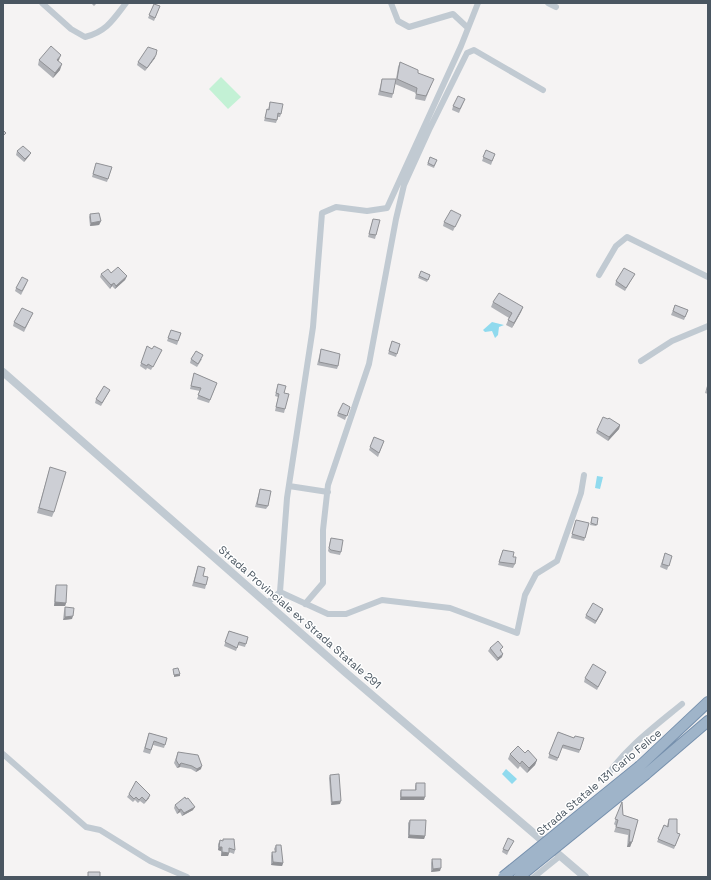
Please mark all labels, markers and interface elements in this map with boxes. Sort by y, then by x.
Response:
street label: Strada Provinciale ex Strada Statale 291 [216,542,384,692]
street label: Strada Statale 131 Carlo Felice [534,726,664,838]

